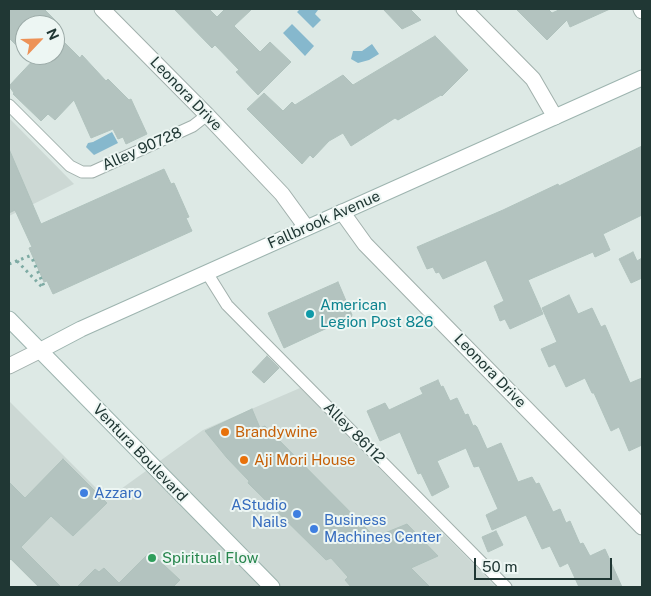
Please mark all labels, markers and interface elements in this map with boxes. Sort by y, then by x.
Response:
north arrow [15,15,65,65]
text: N [43,26,62,43]
street label: Leonora Drive [146,53,226,135]
street label: Alley 90728 [99,123,185,175]
street label: Fallbrook Avenue [265,187,383,253]
place label: American Legion Post 826 [320,296,433,331]
marker: American Legion Post 826 [304,308,316,320]
street label: Leonora Drive [450,330,530,412]
street label: Alley 86112 [320,399,388,467]
street label: Ventura Boulevard [89,400,191,506]
place label: Brandywine [235,423,317,441]
marker: Brandywine [219,426,231,438]
place label: Aji Mori House [254,451,356,469]
marker: Aji Mori House [238,454,250,466]
place label: Azzaro [94,484,142,502]
marker: Azzaro [78,487,90,499]
place label: AStudio Nails [231,496,287,531]
marker: AStudio Nails [291,508,303,520]
place label: Business Machines Center [324,511,442,546]
marker: Business Machines Center [308,523,320,535]
scale bar [476,548,614,580]
place label: Spiritual Flow [162,549,258,567]
marker: Spiritual Flow [146,552,158,564]
text: 50 m [482,558,517,575]

